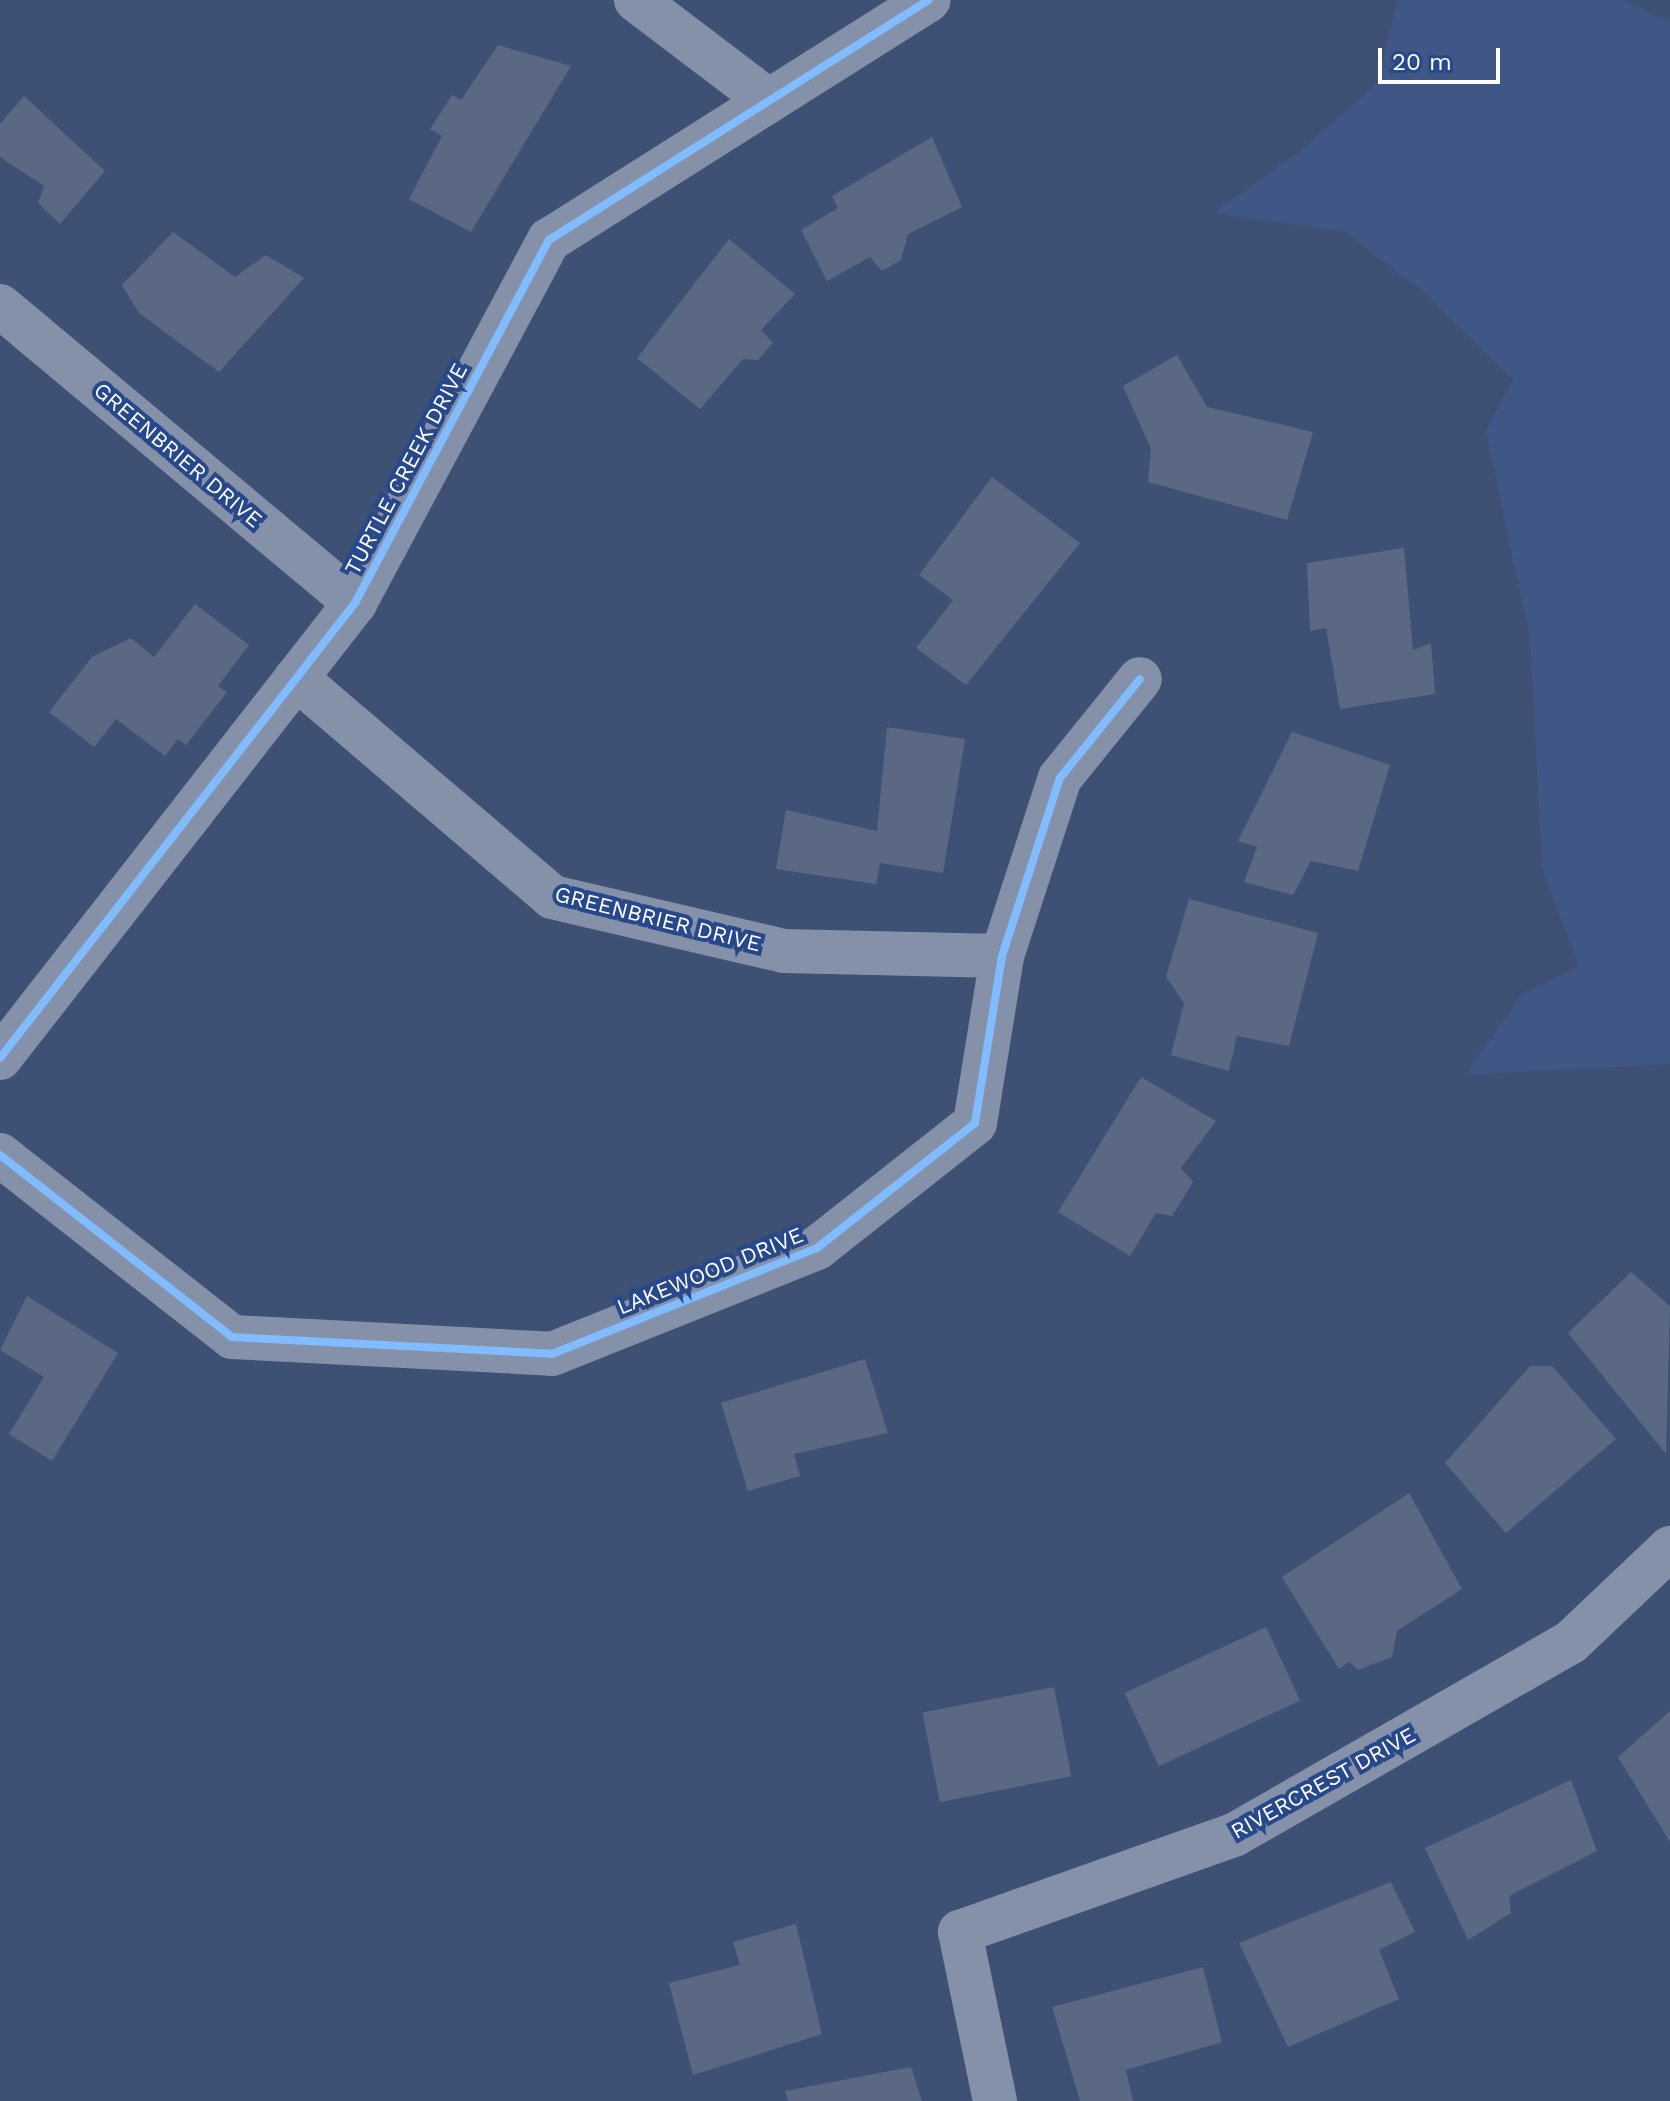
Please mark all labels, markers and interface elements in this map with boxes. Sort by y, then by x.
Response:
scale bar [1382,32,1504,82]
text: 20 m [1392,48,1452,76]
street label: TURTLE CREEK DRIVE [339,359,473,579]
street label: GREENBRIER DRIVE [88,377,268,533]
street label: GREENBRIER DRIVE [552,881,764,957]
street label: LAKEWOOD DRIVE [613,1222,807,1320]
street label: RIVERCREST DRIVE [1226,1721,1420,1845]

